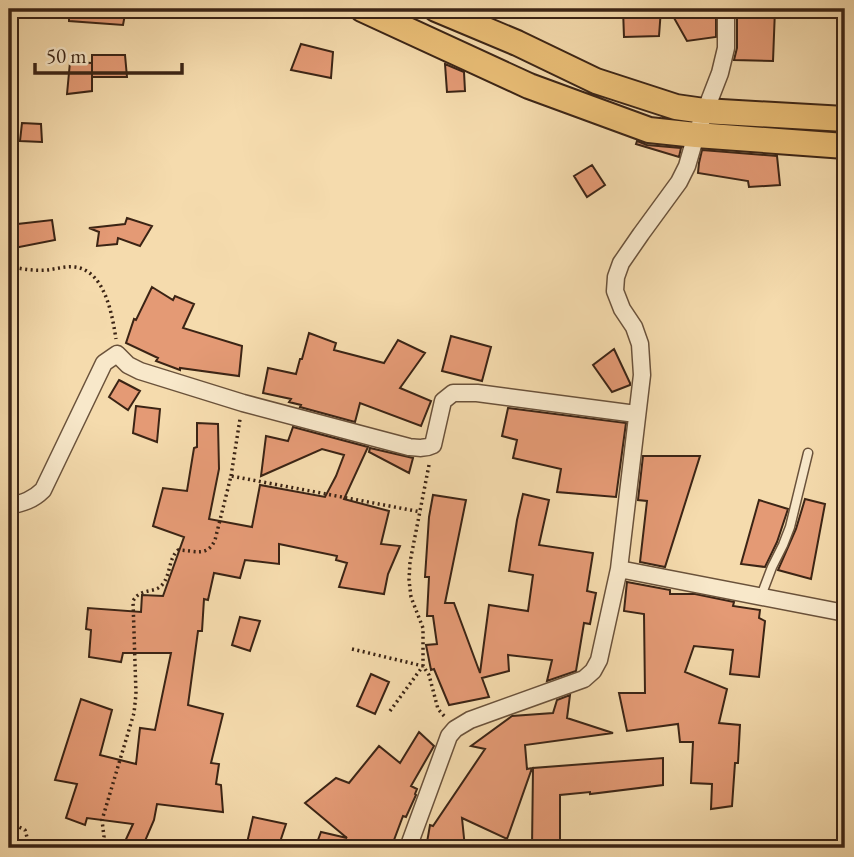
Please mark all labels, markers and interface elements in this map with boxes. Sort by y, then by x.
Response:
scale bar [35,32,182,76]
text: 50 m [46,42,87,69]

